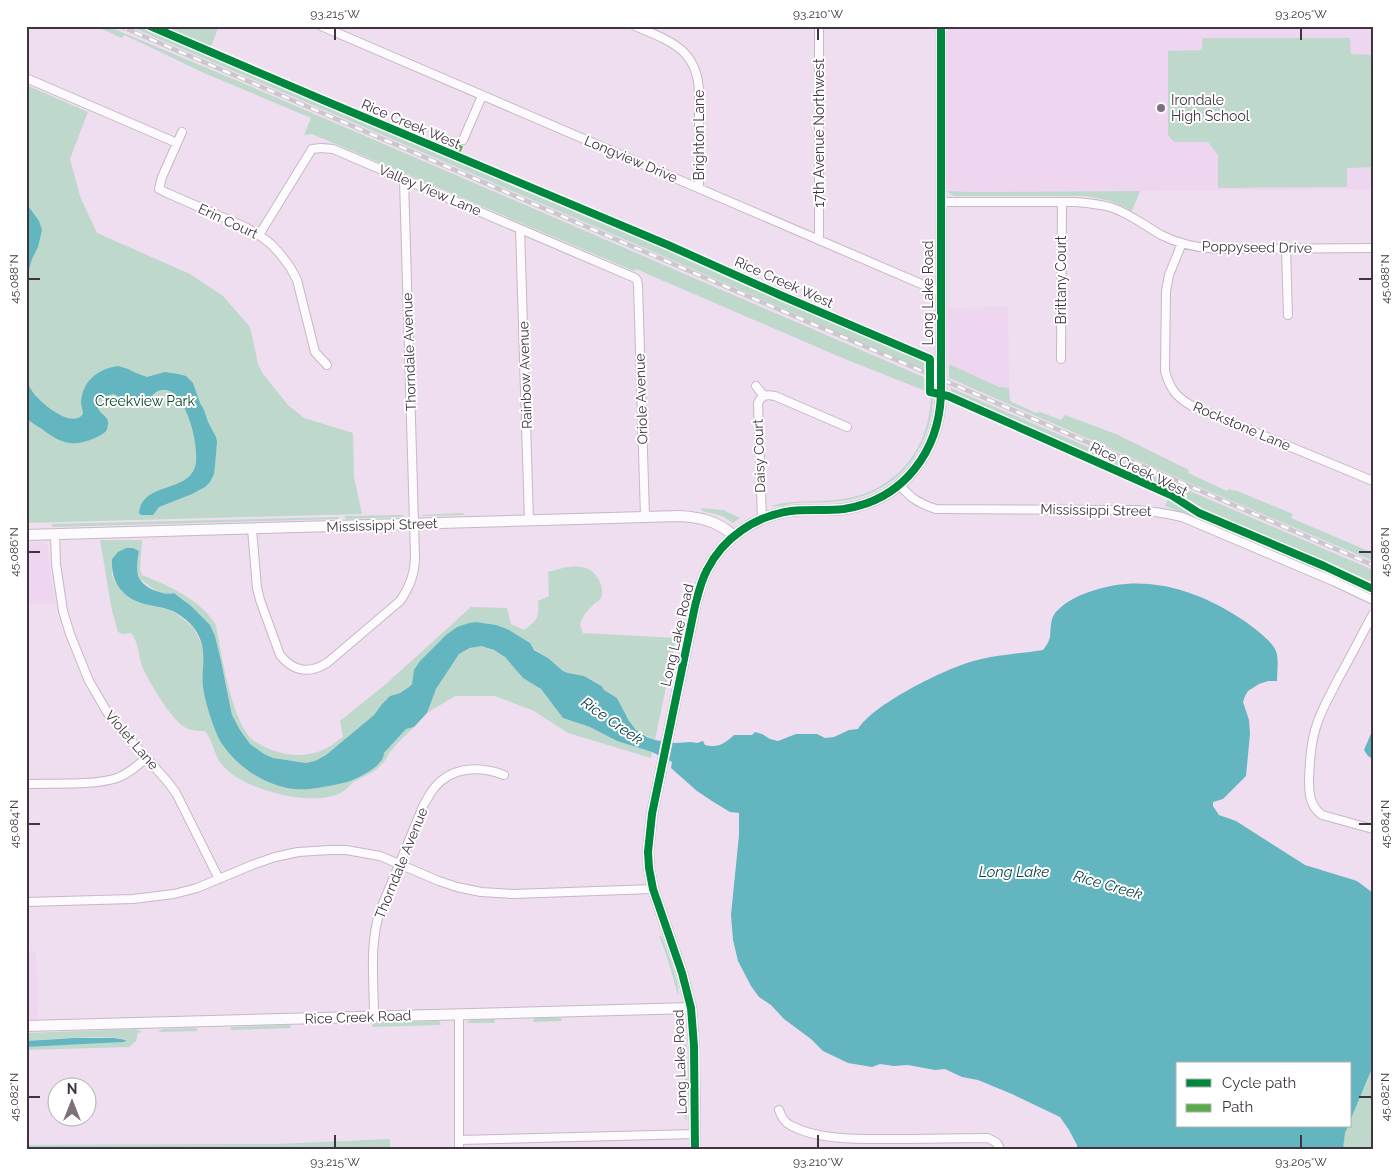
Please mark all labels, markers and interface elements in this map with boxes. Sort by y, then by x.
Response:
text: 93.215°W [310,7,360,21]
text: 93.210°W [793,7,843,21]
text: 93.205°W [1275,7,1327,21]
street label: 17th Avenue Northwest [811,58,827,208]
street label: Brighton Lane [691,90,707,180]
place label: Irondale High School [1171,92,1250,124]
street label: Rice Creek West [359,96,463,152]
marker: Irondale High School [1155,102,1167,114]
street label: Longview Drive [582,132,680,186]
street label: Valley View Lane [376,161,484,219]
street label: Erin Court [196,200,261,242]
street label: Brittany Court [1053,235,1069,324]
street label: Poppyseed Drive [1202,238,1312,256]
street label: Long Lake Road [920,241,936,345]
street label: Rice Creek West [732,253,836,311]
text: 45.088°N [7,254,21,304]
text: 45.088°N [1378,254,1392,304]
street label: Thorndale Avenue [399,292,419,412]
street label: Rainbow Avenue [515,321,535,429]
street label: Oriole Avenue [631,353,651,445]
park label: Creekview Park [95,393,195,409]
street label: Rockstone Lane [1191,398,1293,454]
street label: Daisy Court [750,418,768,493]
street label: Rice Creek West [1088,439,1190,500]
street label: Mississippi Street [1040,501,1152,519]
street label: Mississippi Street [326,515,438,535]
text: 45.086°N [7,527,21,577]
text: 45.086°N [1378,527,1392,577]
street label: Long Lake Road [657,582,697,688]
water label: Rice Creek [578,693,646,749]
street label: Violet Lane [102,707,162,773]
text: 45.084°N [7,800,21,848]
text: 45.084°N [1378,800,1392,848]
street label: Thorndale Avenue [371,805,431,921]
water label: Long Lake [979,863,1049,881]
water label: Rice Creek [1071,867,1145,903]
street label: Rice Creek Road [304,1007,412,1027]
street label: Long Lake Road [670,1009,690,1115]
legend [1176,1062,1352,1128]
text: 45.082°N [7,1073,21,1121]
text: 45.082°N [1378,1073,1392,1121]
text: Cycle path [1222,1074,1296,1092]
north arrow [48,1078,98,1128]
text: N [67,1081,77,1097]
text: Path [1222,1098,1253,1116]
text: 93.215°W [310,1155,360,1169]
text: 93.210°W [793,1155,843,1169]
text: 93.205°W [1275,1155,1327,1169]

